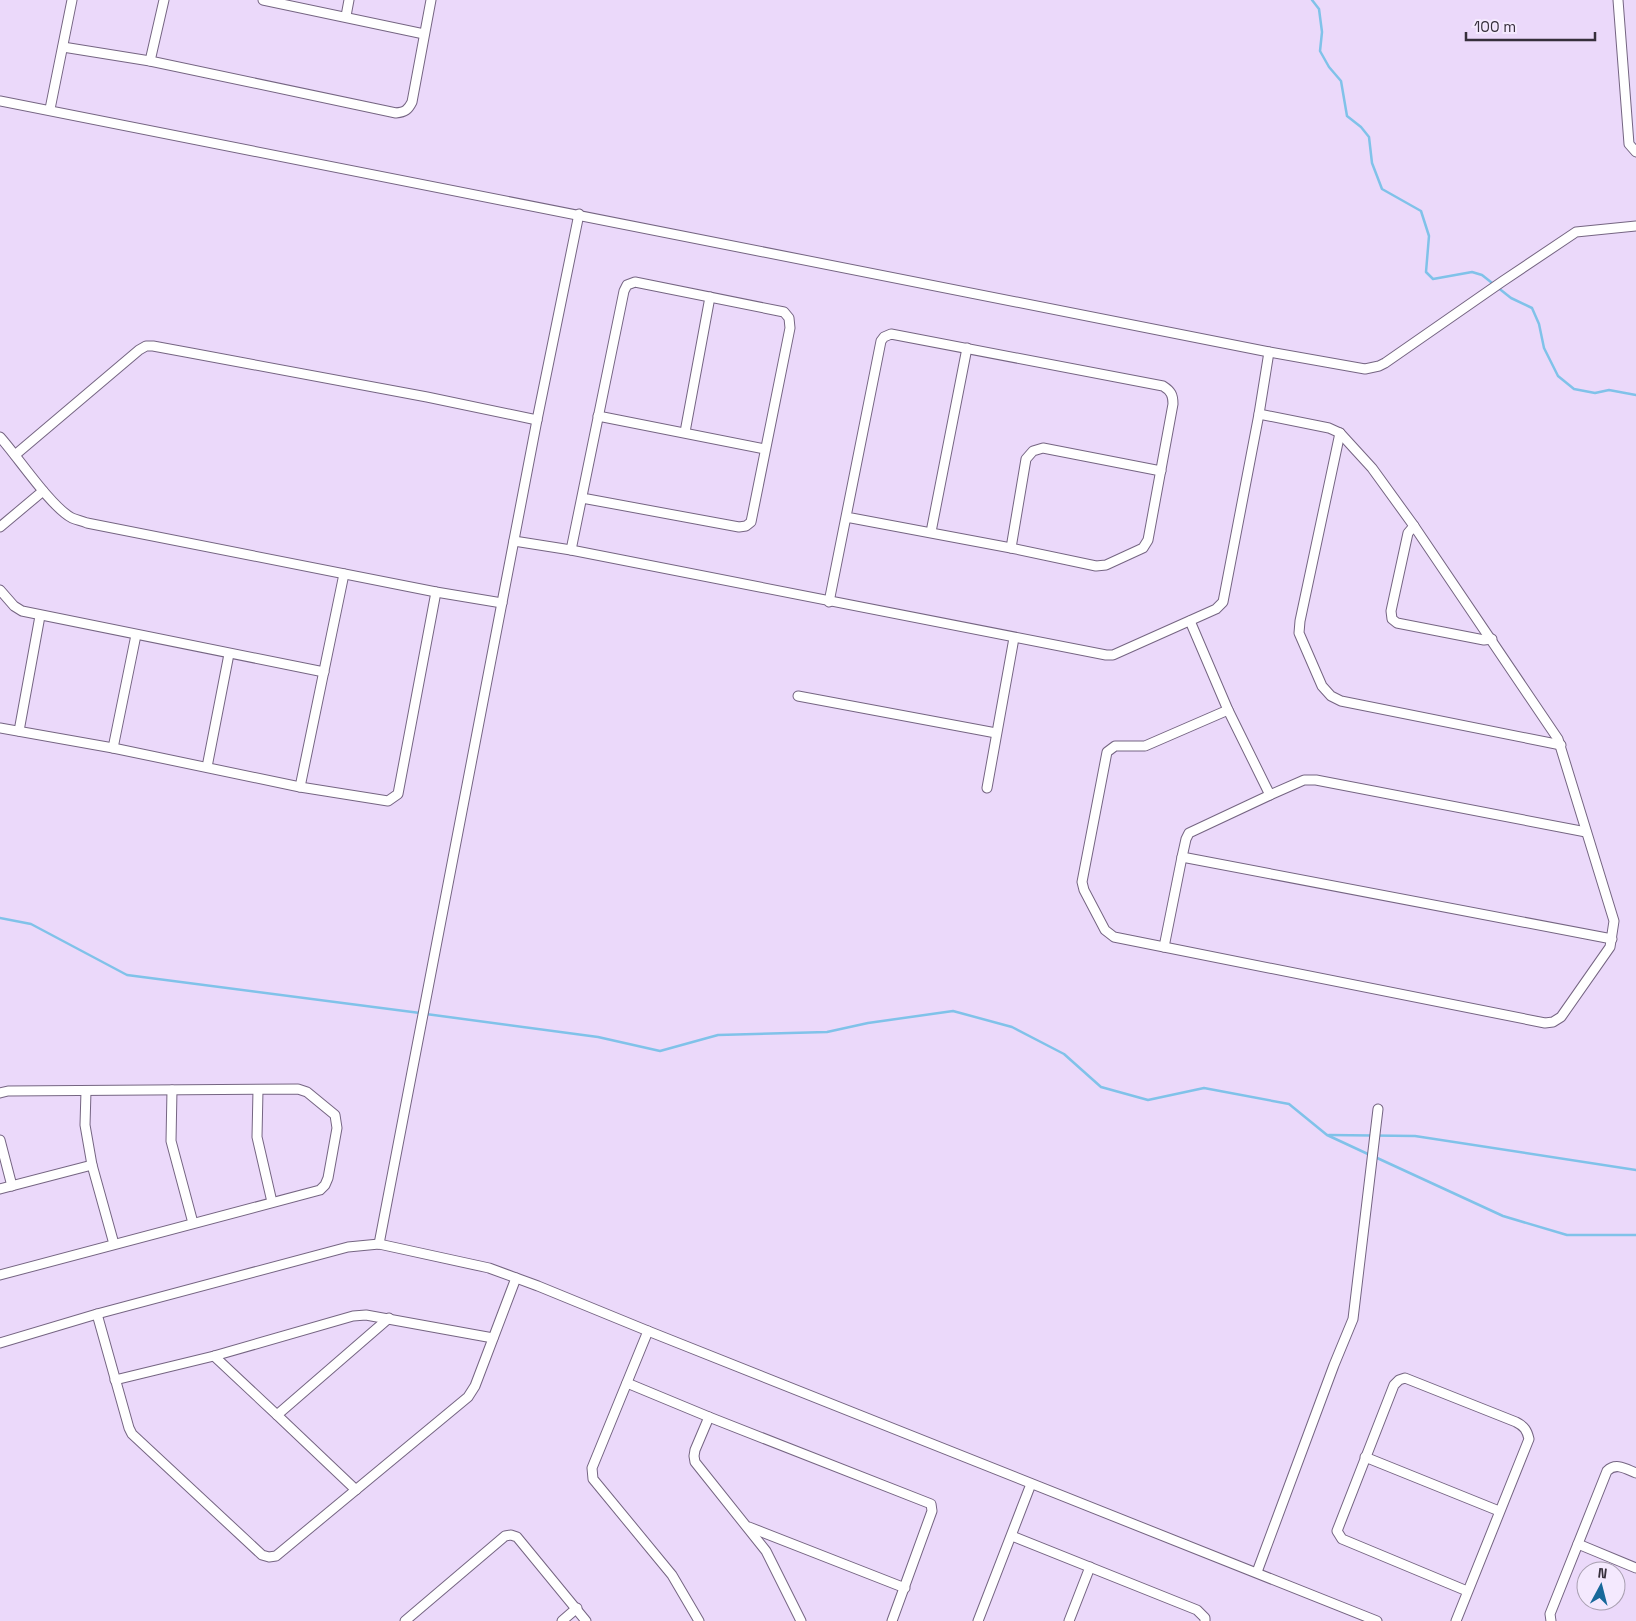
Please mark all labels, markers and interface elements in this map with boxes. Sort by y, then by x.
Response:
scale bar [1466,10,1595,42]
text: 100 m [1474,17,1516,36]
north arrow [1576,1561,1626,1611]
text: N [1597,1564,1608,1583]

